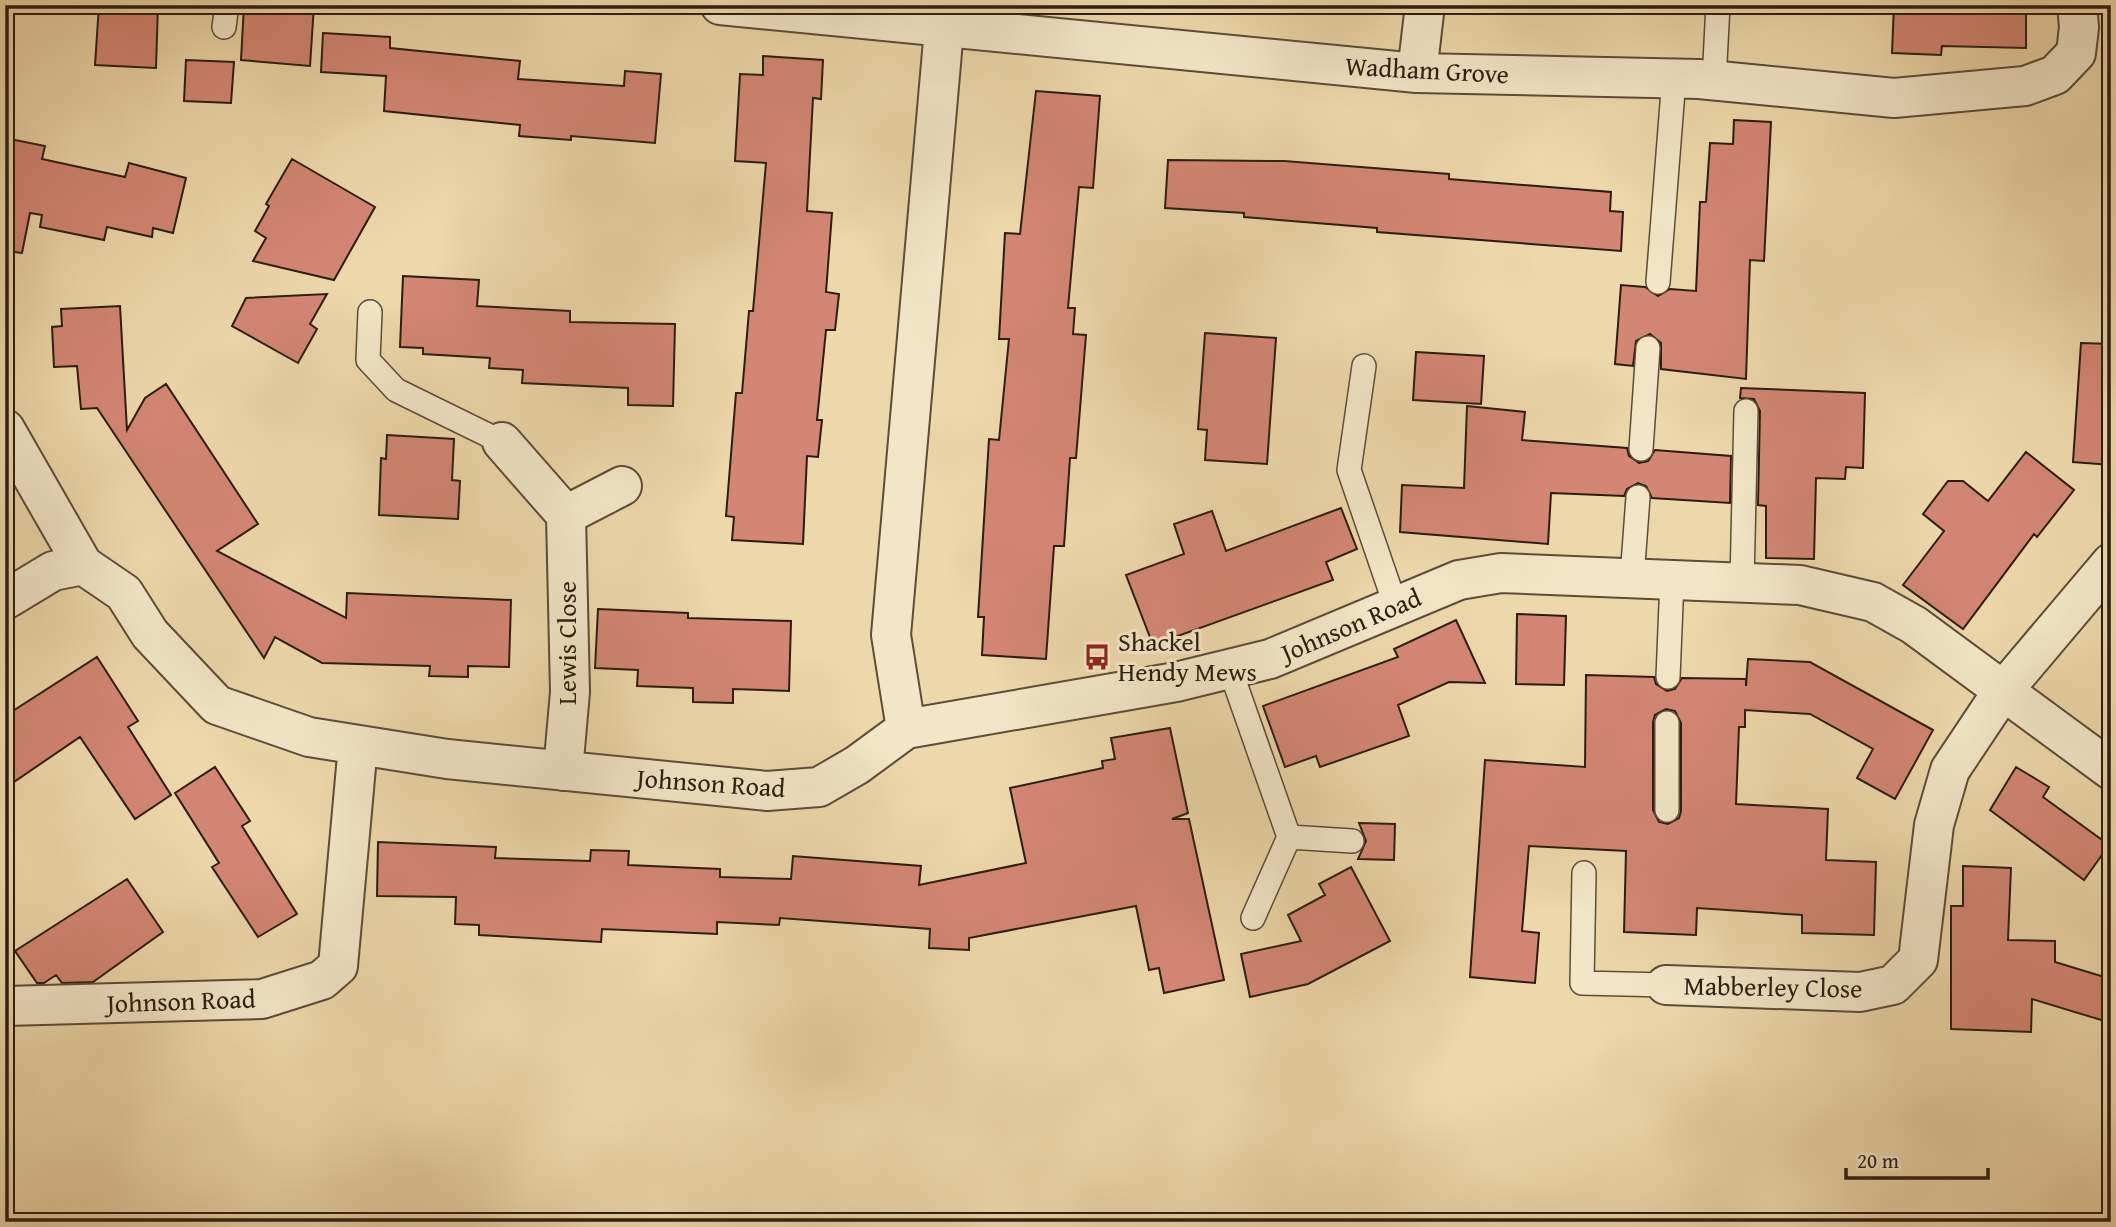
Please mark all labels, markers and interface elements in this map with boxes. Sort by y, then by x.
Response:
street label: Wadham Grove [1344,46,1510,93]
street label: Johnson Road [1272,577,1427,673]
street label: Lewis Close [547,581,586,705]
place label: Shackel Hendy Mews [1118,622,1257,691]
bus stop icon: Shackel Hendy Mews [1082,642,1112,672]
street label: Johnson Road [632,758,787,807]
street label: Mabberley Close [1683,965,1863,1008]
street label: Johnson Road [103,978,256,1023]
scale bar [1846,1136,1988,1180]
text: 20 m [1857,1145,1899,1176]

